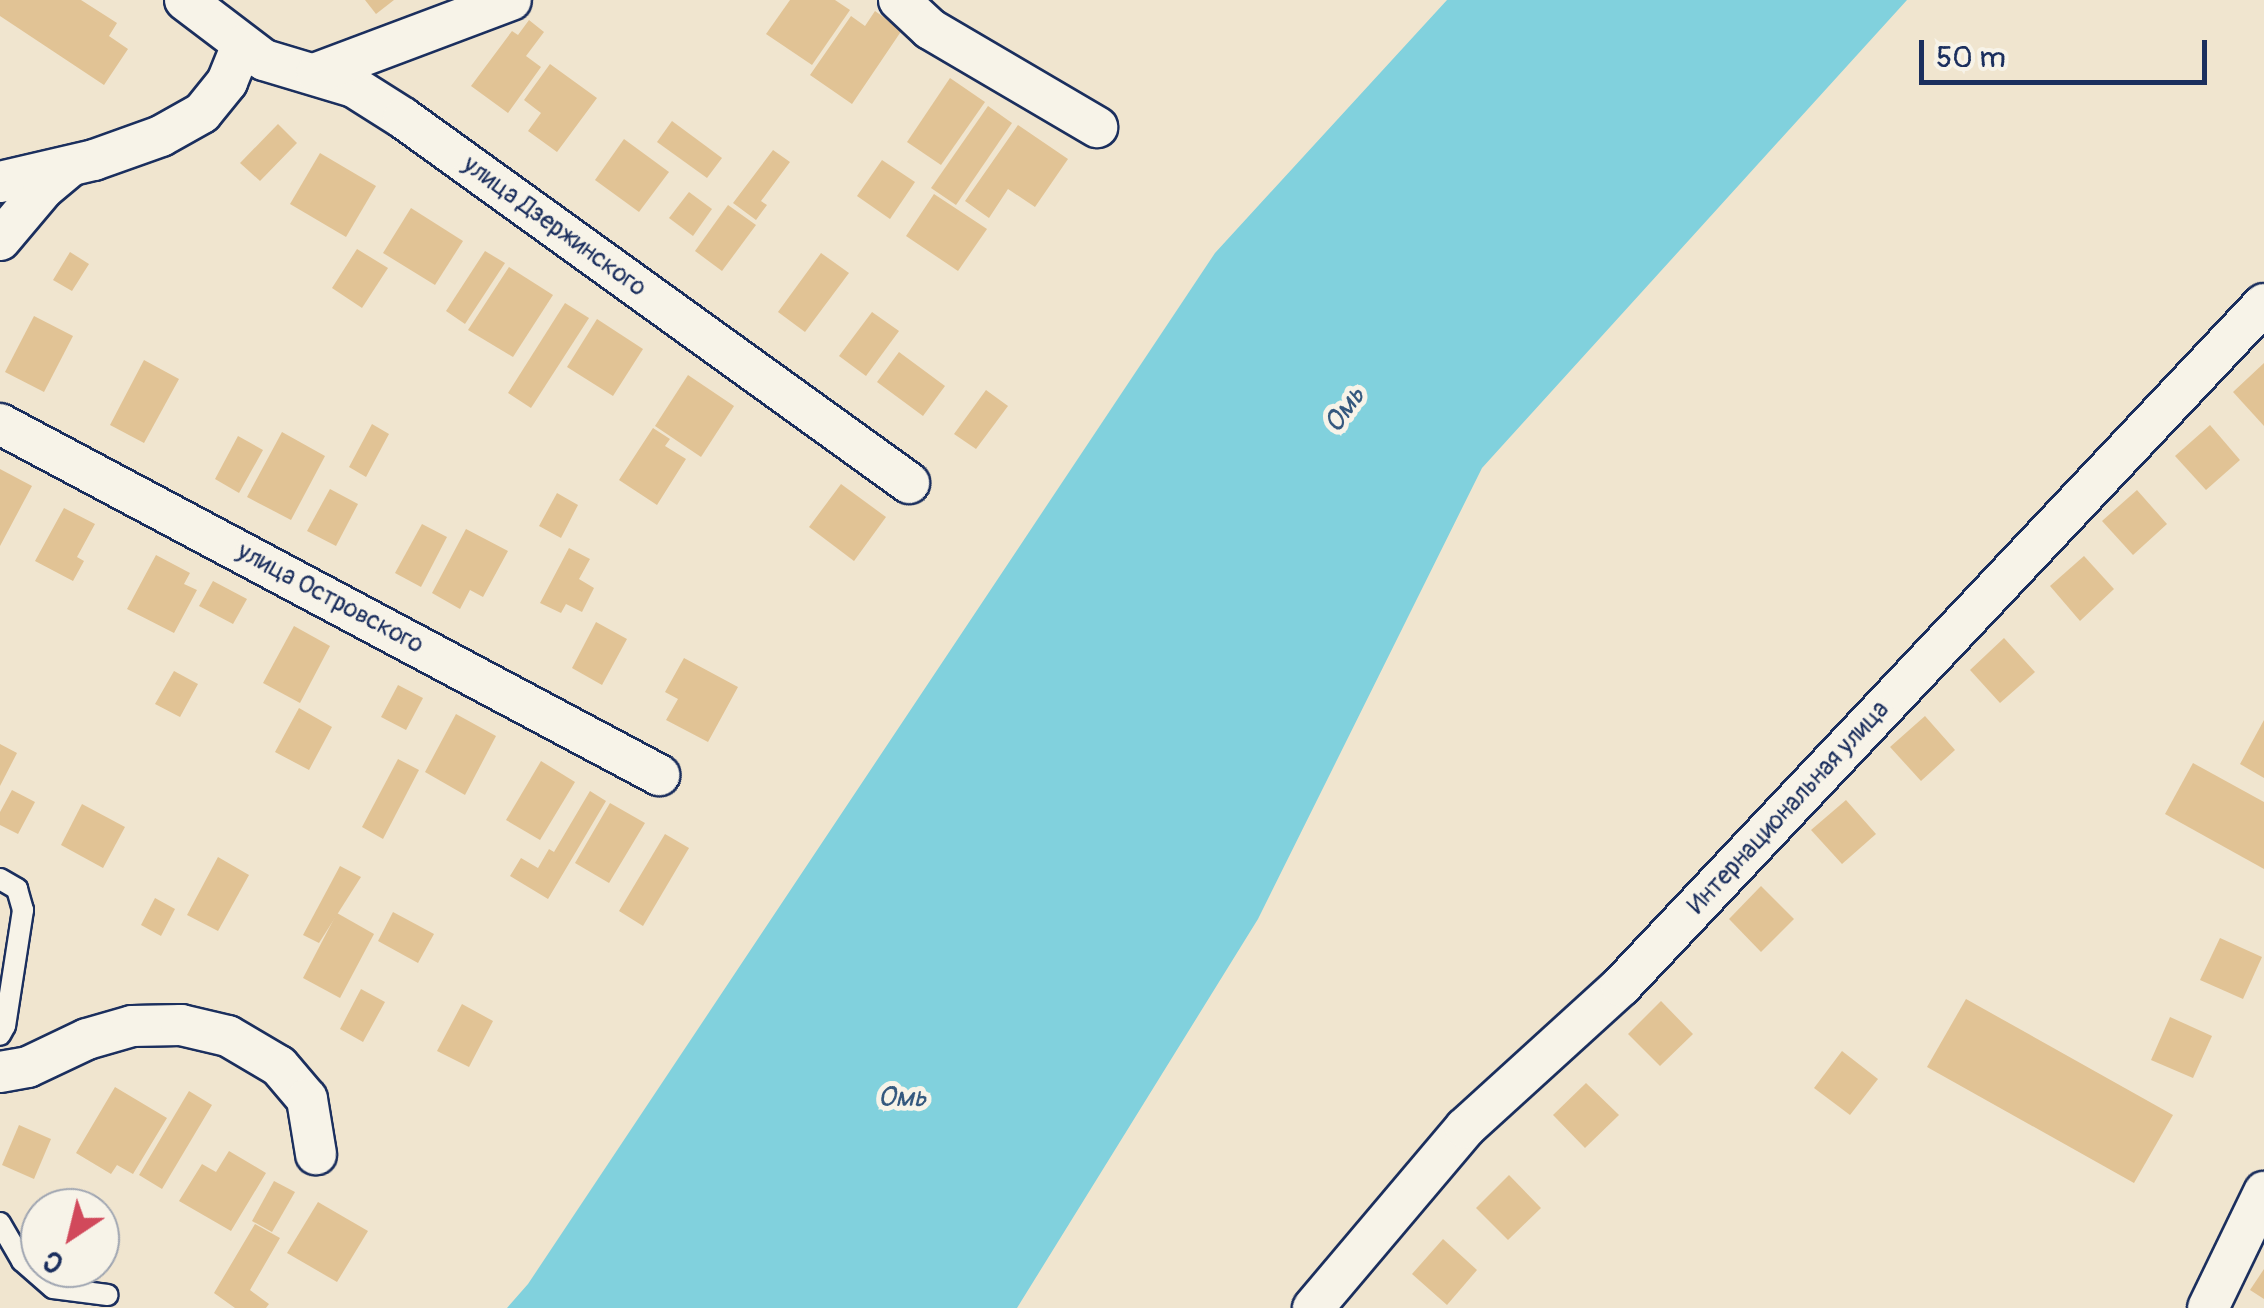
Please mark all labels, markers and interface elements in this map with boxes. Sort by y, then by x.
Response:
scale bar [1924,20,2212,82]
text: 50 m [1936,39,2006,76]
street label: улица Дзержинского [456,150,652,304]
water label: Омь [1317,380,1373,440]
street label: улица Островского [232,537,428,661]
street label: Интернациональная улица [1682,695,1896,921]
water label: Омь [877,1081,927,1115]
north arrow [20,1188,120,1288]
text: С [37,1242,71,1281]

